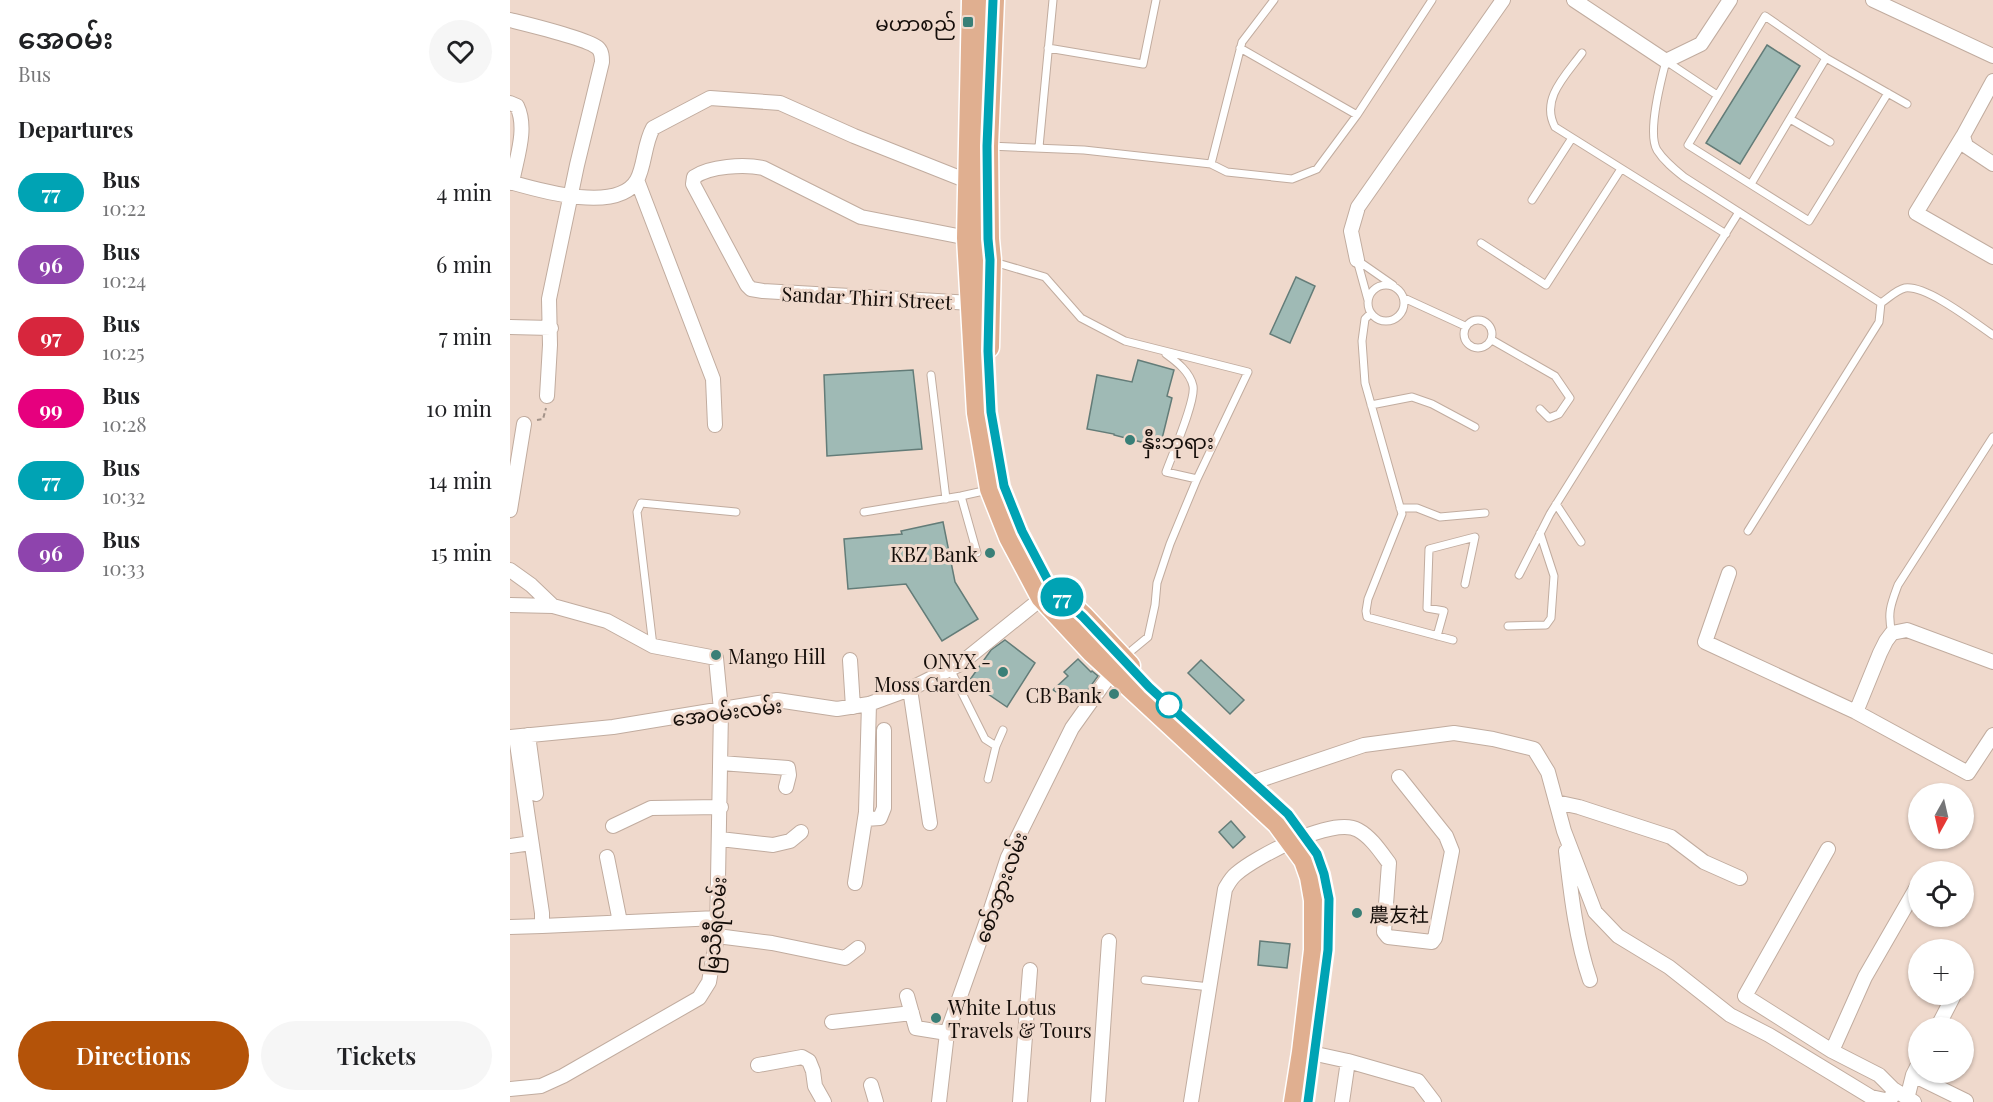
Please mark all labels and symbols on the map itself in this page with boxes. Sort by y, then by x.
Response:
place label: မဟာစည် [875,9,956,40]
marker: မဟာစည် [961,15,975,29]
street label: Sandar Thiri Street [781,279,954,315]
place label: နှီးဘုရား [1142,427,1214,459]
marker: နှီးဘုရား [1123,433,1137,447]
place label: KBZ Bank [890,540,978,567]
marker: KBZ Bank [983,546,997,560]
line badge: 77 [1035,578,1089,616]
place label: Mango Hill [728,642,826,669]
place label: ONYX - Moss Garden [874,647,991,697]
marker: Mango Hill [709,648,723,662]
marker: ONYX - Moss Garden [996,665,1010,679]
place label: CB Bank [1025,681,1102,708]
marker: CB Bank [1107,687,1121,701]
street label: အေဝမ်းလမ်း [670,691,784,731]
unlabelled marker [1156,692,1182,718]
north arrow [1908,783,1974,849]
street label: စော်ဘွားလမ်း [967,828,1036,948]
street label: မြသီရီလမ်း [696,875,736,975]
place label: 農友社 [1369,900,1429,927]
marker: 農友社 [1350,906,1364,920]
place label: White Lotus Travels & Tours [947,993,1092,1043]
marker: White Lotus Travels & Tours [929,1011,943,1025]

